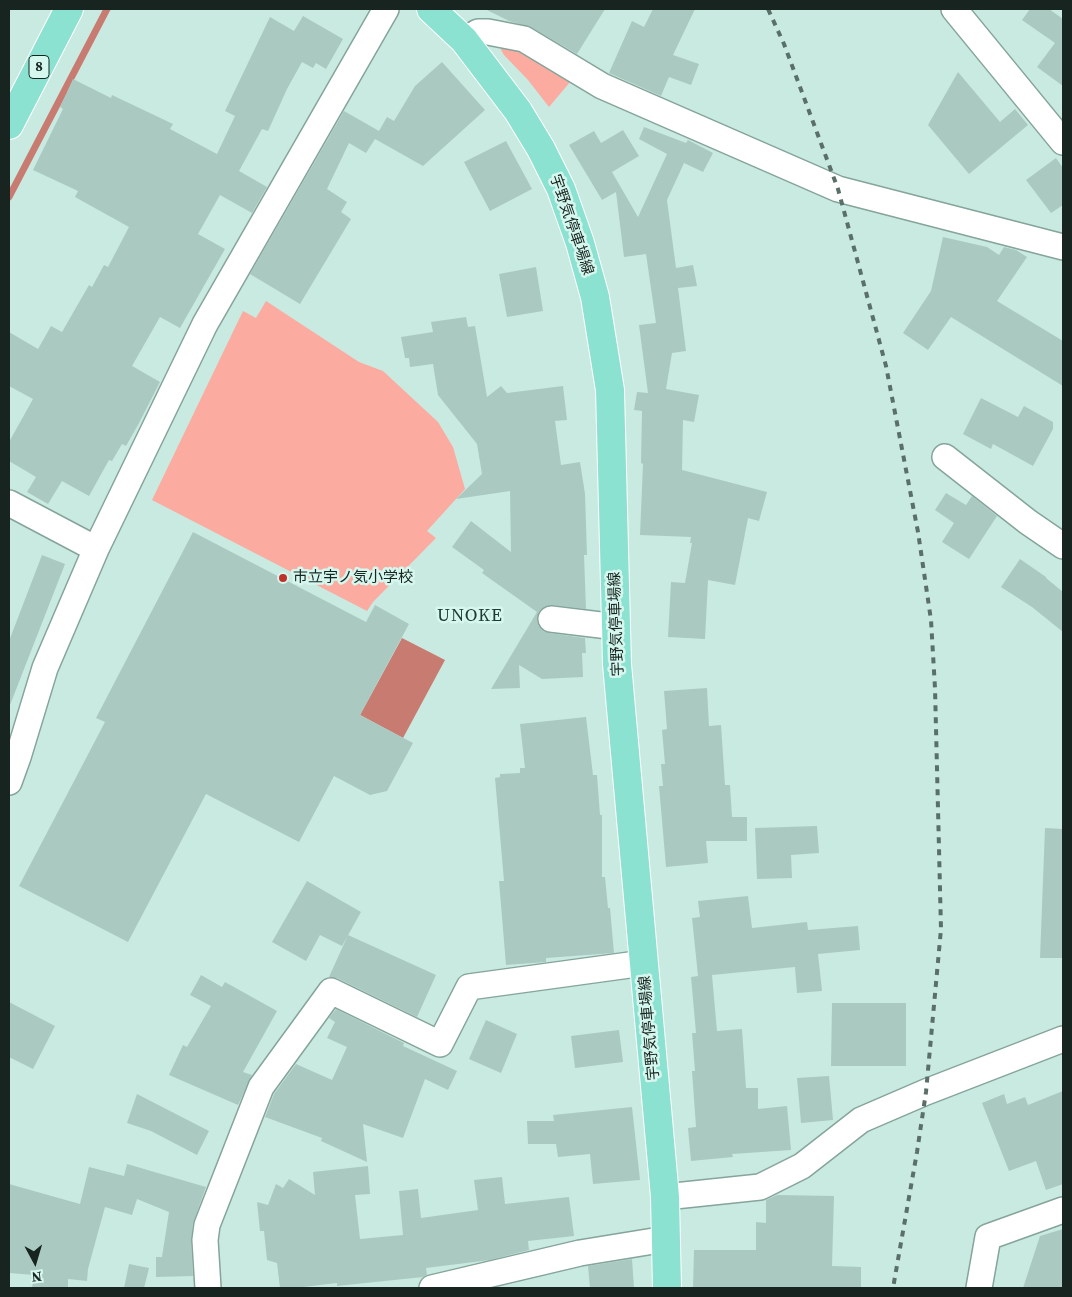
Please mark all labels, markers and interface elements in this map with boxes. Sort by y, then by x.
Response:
road number: 8 [29,56,49,78]
street label: 宇野気停車場線 [545,172,597,278]
place label: 市立宇ノ気小学校 [293,569,413,587]
street label: 宇野気停車場線 [606,571,628,677]
marker: 市立宇ノ気小学校 [277,572,289,584]
district label: UNOKE [436,605,504,627]
street label: 宇野気停車場線 [636,975,664,1081]
north arrow [10,1237,60,1287]
text: N [30,1266,43,1287]

